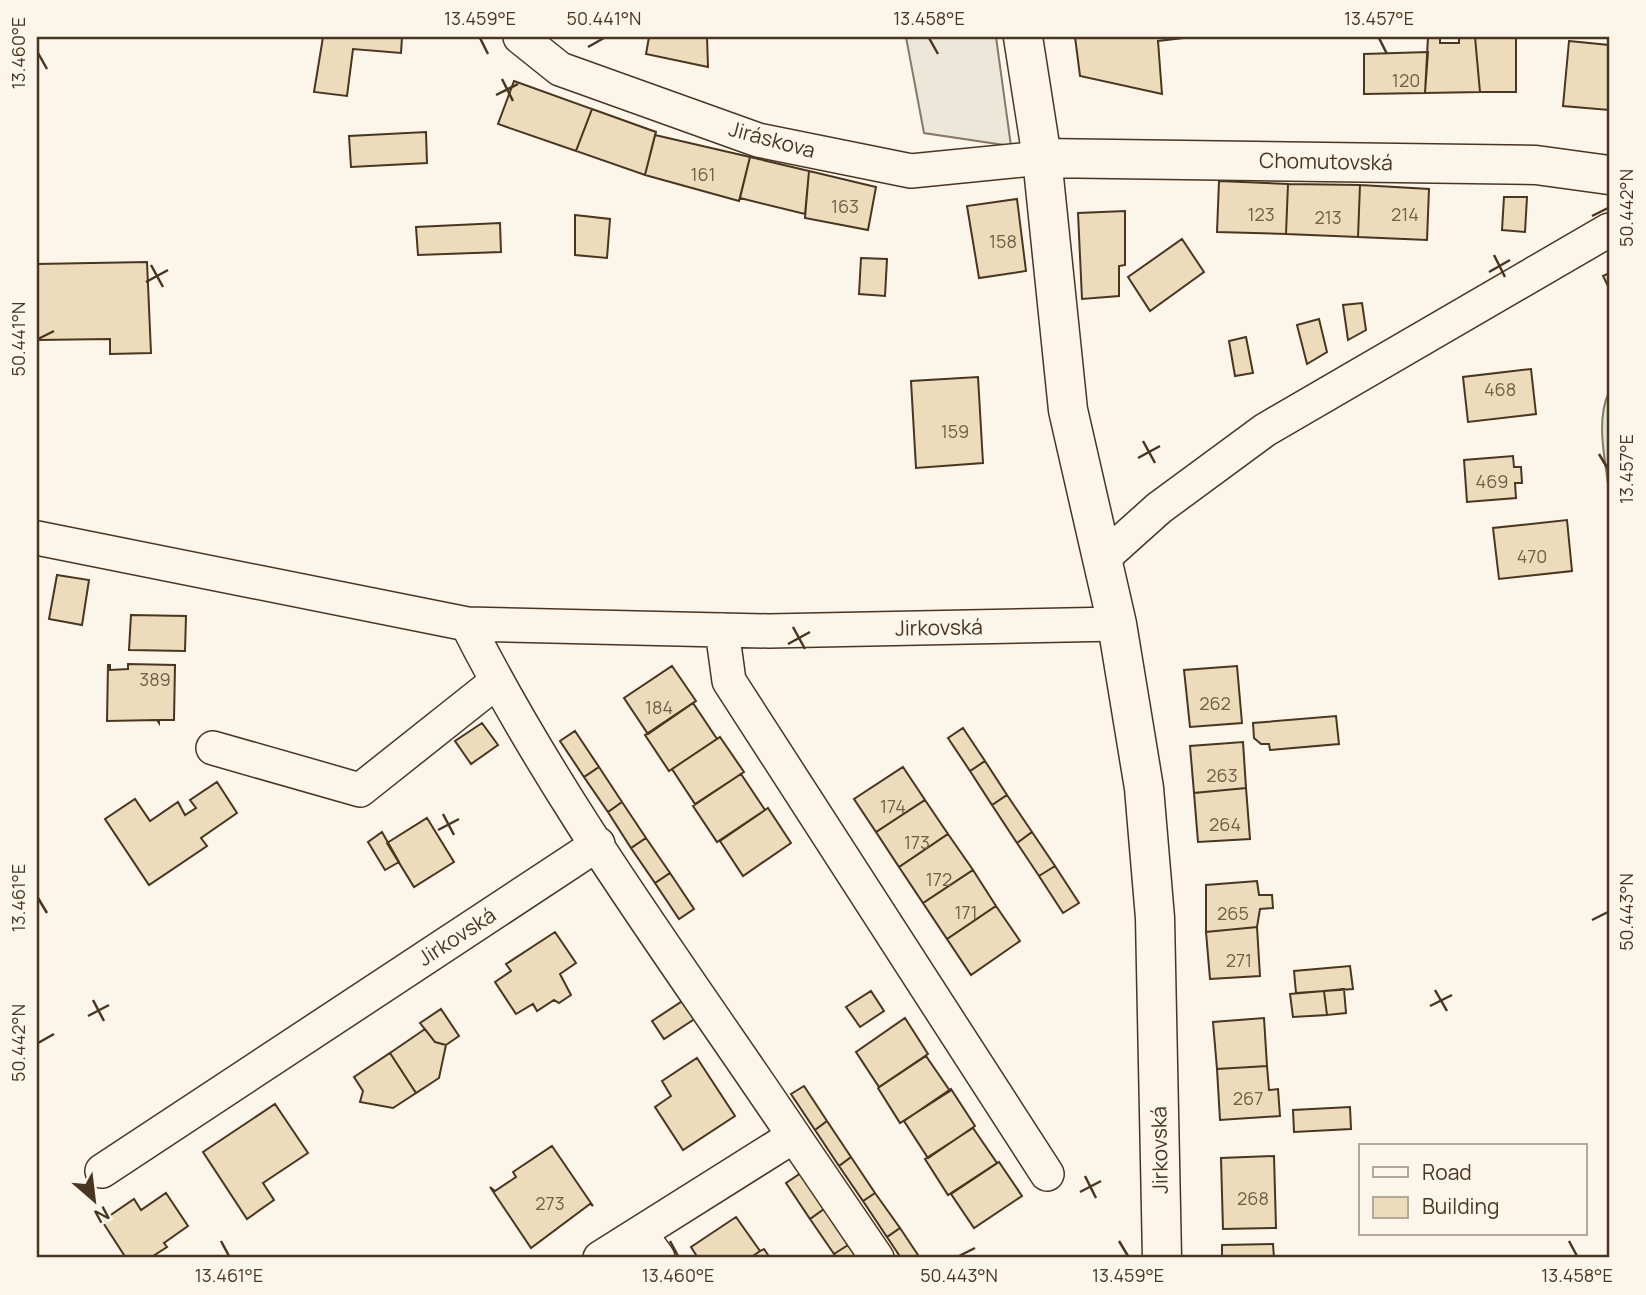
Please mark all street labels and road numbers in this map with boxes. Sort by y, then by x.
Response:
street label: Jiráskova [726,114,819,164]
street label: Chomutovská [1259,146,1393,176]
street label: Jirkovská [895,612,983,642]
street label: Jirkovská [412,901,501,972]
street label: Jirkovská [1144,1106,1174,1194]

